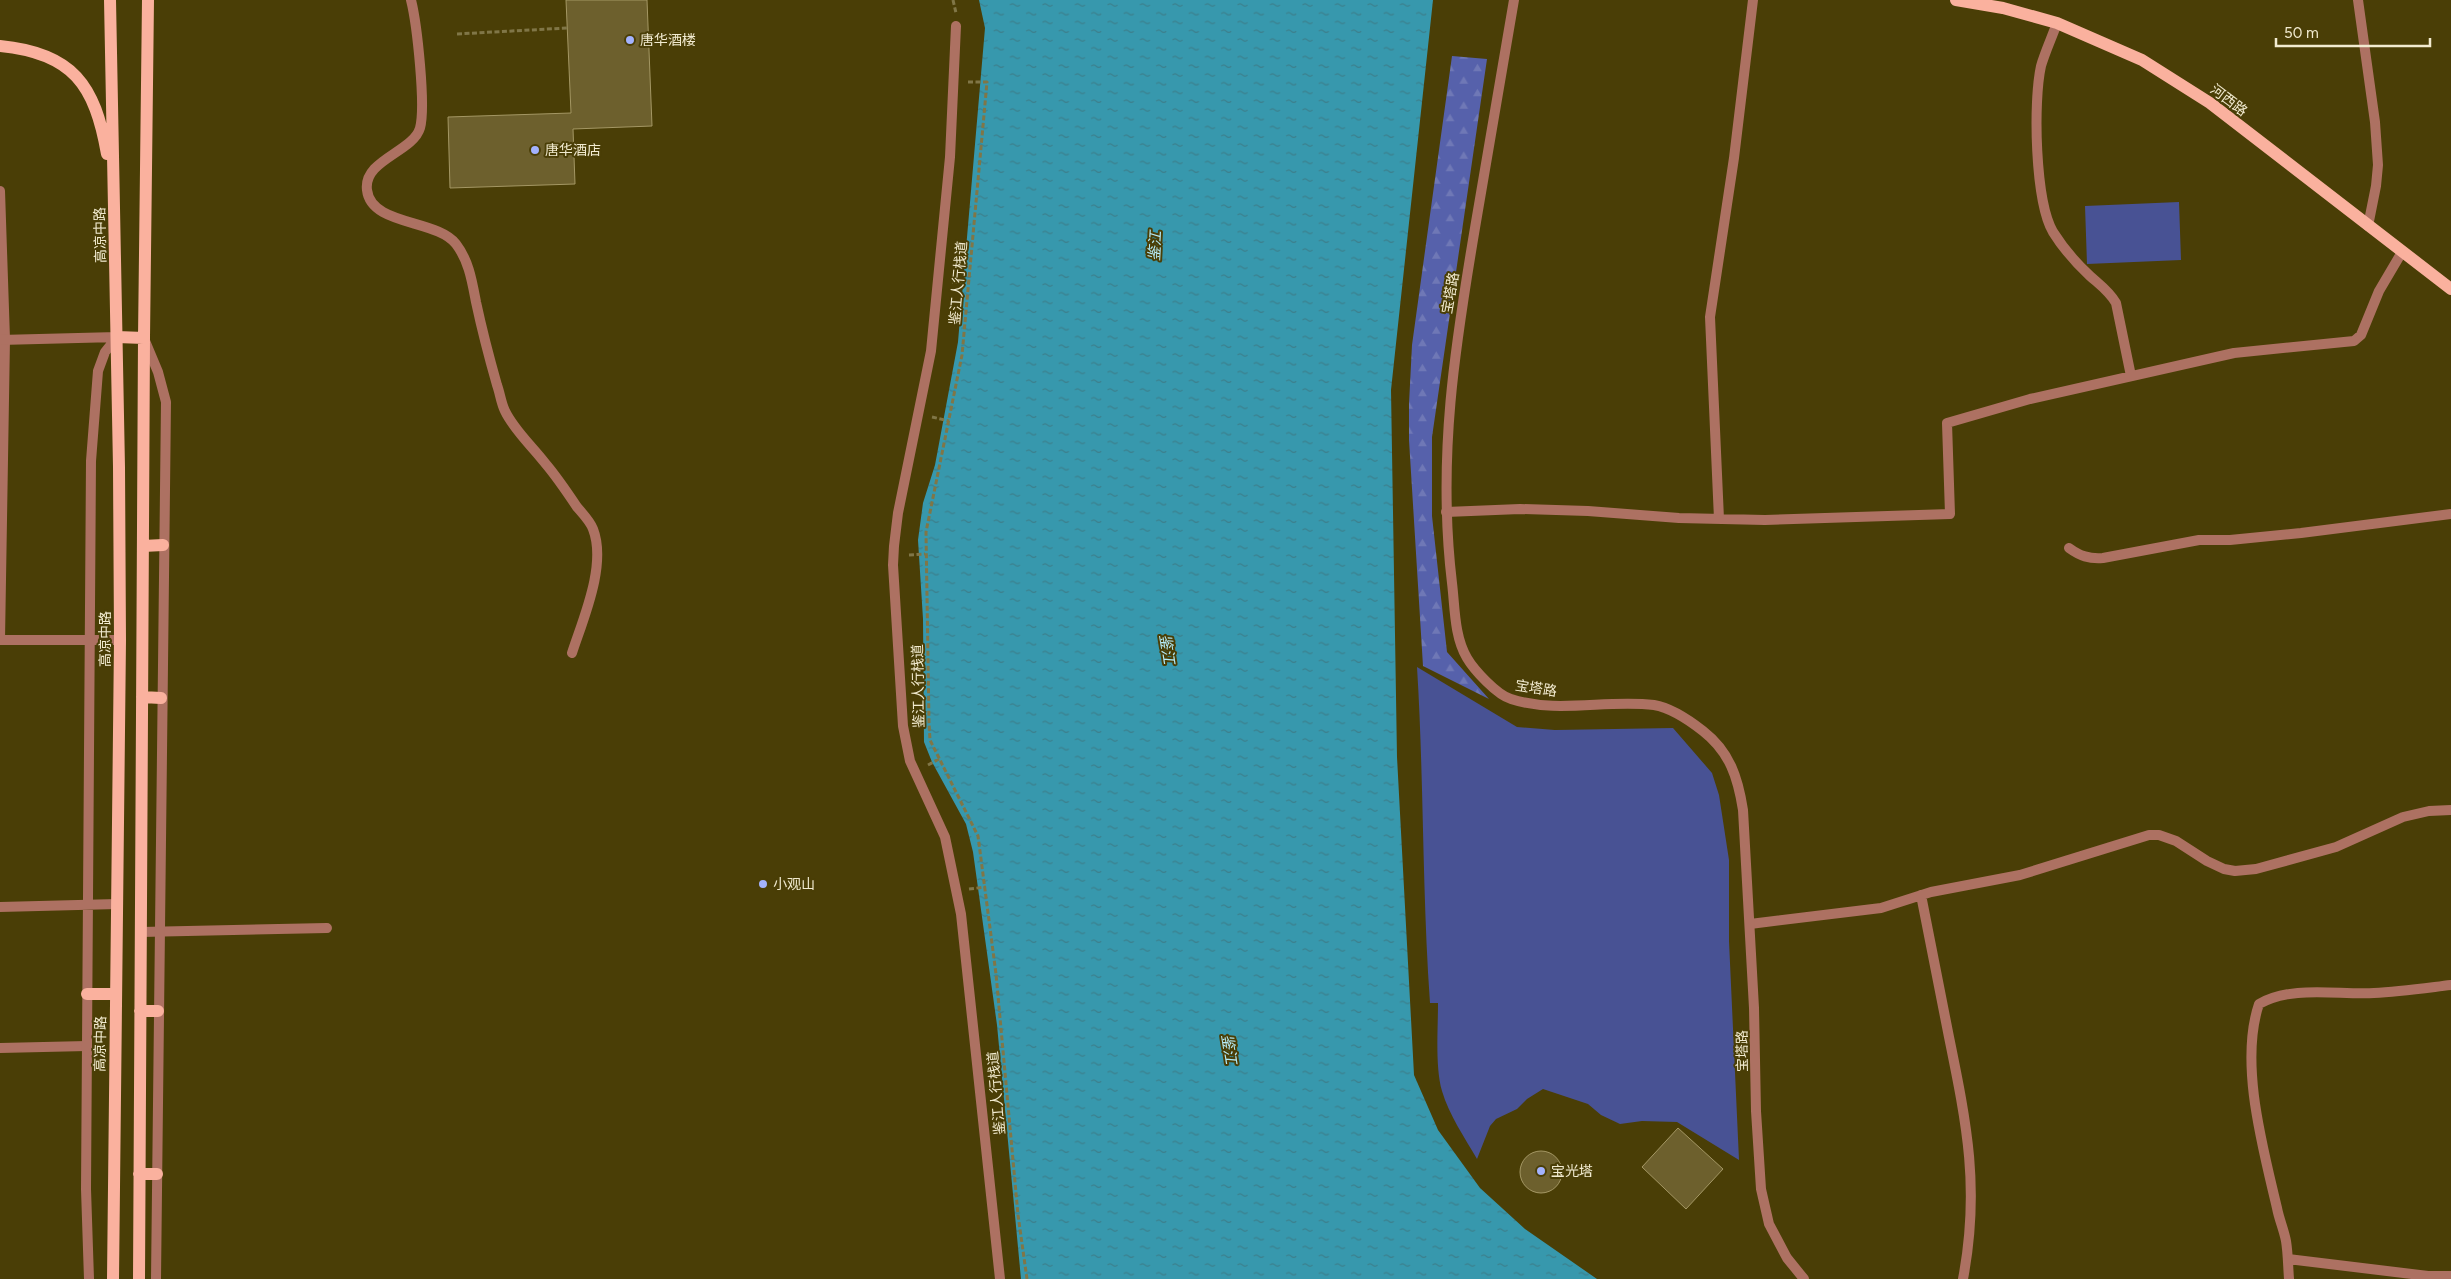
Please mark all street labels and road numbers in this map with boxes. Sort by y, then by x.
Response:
street label: 河西路 [2207,81,2251,120]
street label: 高凉中路 [92,207,109,263]
street label: 鉴江人行栈道 [946,240,971,326]
street label: 宝塔路 [1438,271,1463,315]
street label: 高凉中路 [97,611,114,667]
street label: 鉴江人行栈道 [909,644,928,728]
street label: 宝塔路 [1514,677,1558,700]
street label: 高凉中路 [92,1016,109,1072]
street label: 宝塔路 [1734,1030,1751,1072]
street label: 鉴江人行栈道 [984,1050,1009,1136]

